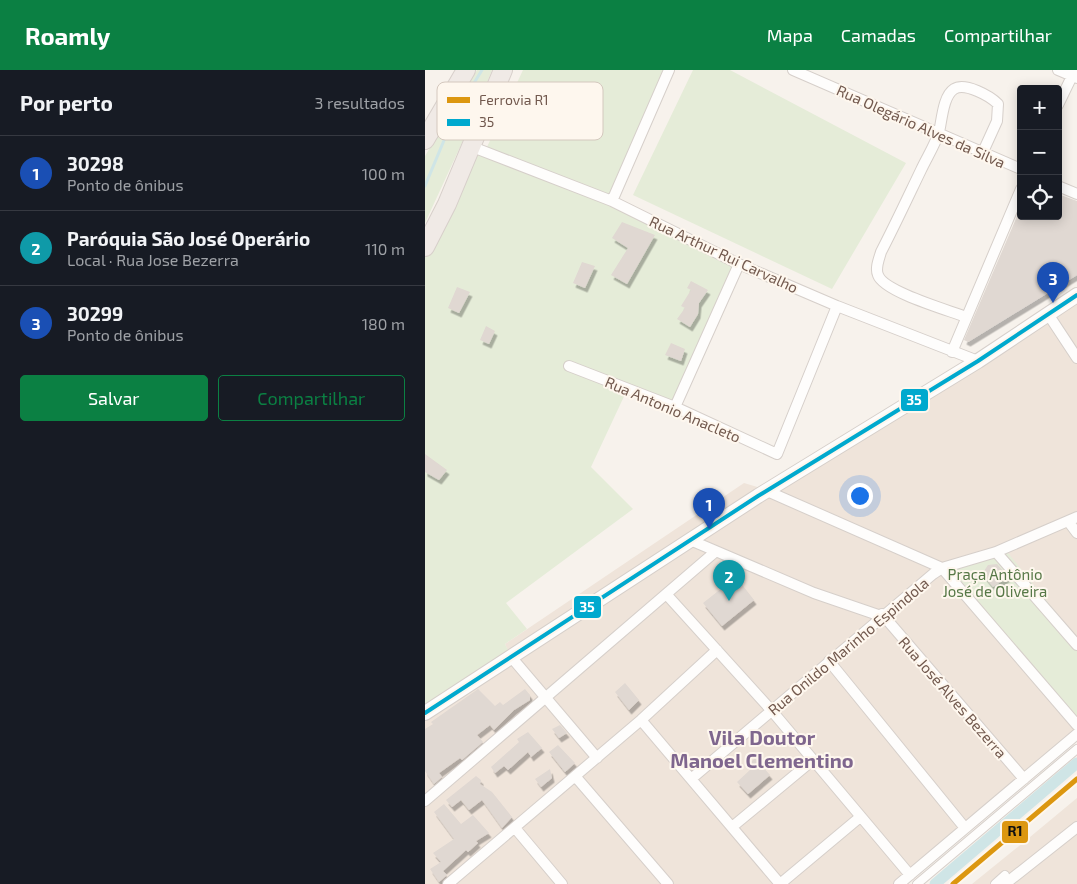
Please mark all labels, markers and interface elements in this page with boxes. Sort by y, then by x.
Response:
text: Roamly [25,21,110,50]
text: Mapa [767,24,813,46]
text: Camadas [841,24,916,46]
text: Compartilhar [944,24,1052,46]
street label: Rua Olegário Alves da Silva [834,81,1008,171]
legend [437,82,603,140]
map controls [1017,85,1062,220]
button: + [1017,85,1062,130]
text: Por perto [20,90,113,115]
text: Ferrovia R1 [479,91,549,108]
text: 3 resultados [315,93,405,112]
text: 35 [479,113,494,130]
button: − [1017,130,1062,175]
text: 30298 [67,152,124,175]
text: 1 [33,164,39,183]
text: 100 m [362,164,405,183]
text: Ponto de ônibus [67,175,184,194]
button: locate [1017,175,1062,220]
street label: Rua Arthur Rui Carvalho [647,212,801,296]
text: Paróquia São José Operário [67,227,310,250]
text: 2 [31,239,41,258]
text: 110 m [365,239,405,258]
text: Local · Rua Jose Bezerra [67,250,239,269]
pin: 3 [1037,262,1069,303]
text: 30299 [67,302,123,325]
text: 3 [31,314,41,333]
text: 180 m [362,314,405,333]
text: Ponto de ônibus [67,325,184,344]
street label: Rua Antonio Anacleto [602,372,744,446]
button: Salvar [20,375,208,421]
button: Compartilhar [218,375,405,421]
line badge: 35 [900,388,929,412]
text: 35 [906,391,922,408]
your location [847,483,873,509]
pin: 1 [693,488,725,529]
pin: 2 [713,560,745,601]
park label: Praça Antônio José de Oliveira [943,565,1047,600]
street label: Rua Onildo Marinho Espindola [764,573,932,719]
line badge: 35 [573,595,602,619]
text: 35 [579,598,595,615]
street label: Rua José Alves Bezerra [895,633,1011,761]
district label: Vila Doutor Manoel Clementino [670,725,854,772]
line badge: R1 [1001,820,1029,844]
text: R1 [1007,822,1023,839]

